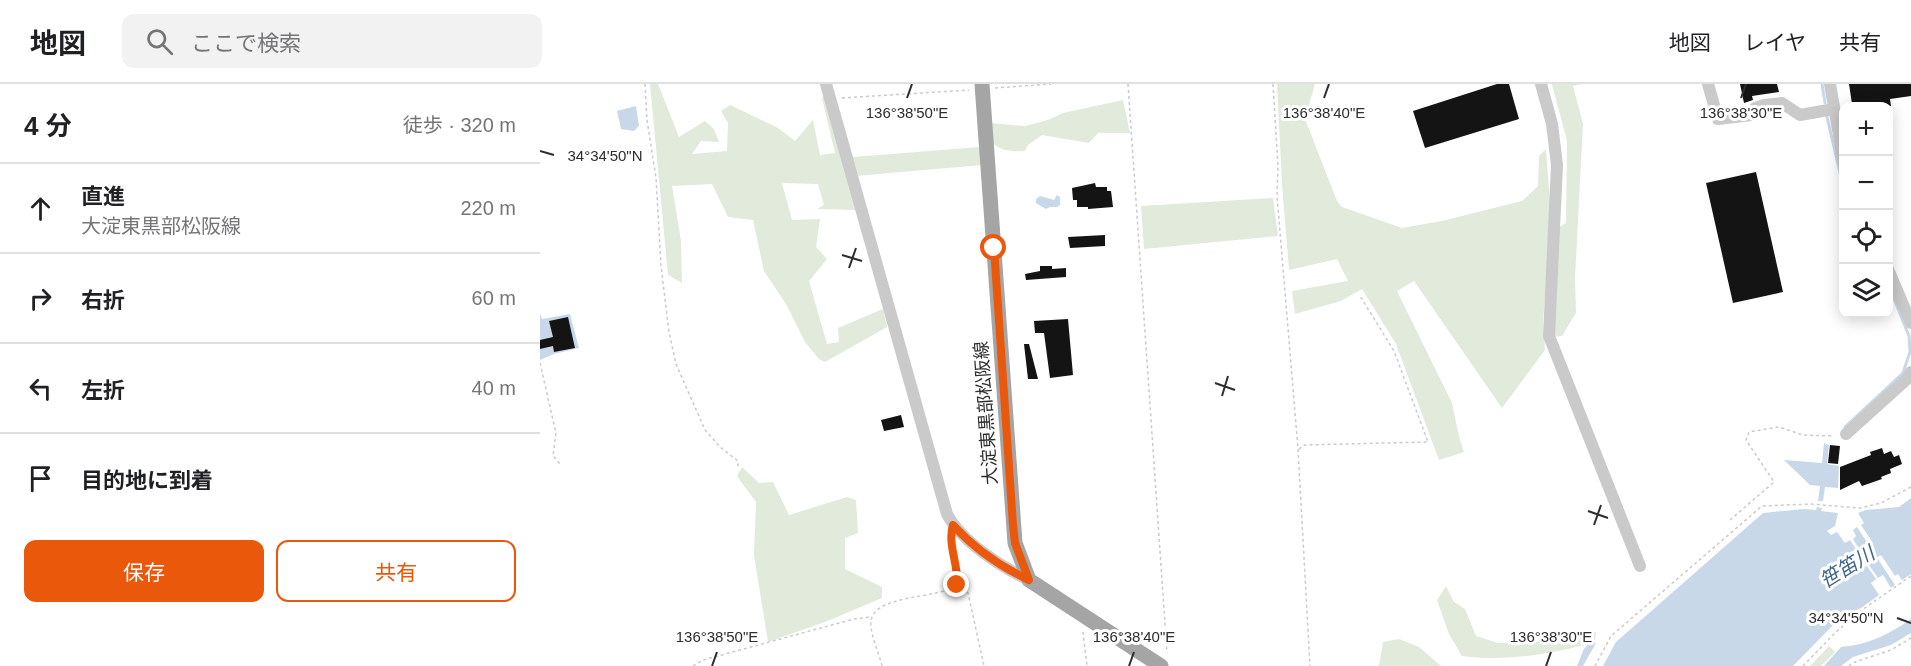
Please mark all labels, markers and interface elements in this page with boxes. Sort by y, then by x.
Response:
search box [122,14,542,68]
icon: search [143,25,176,58]
text: 地図 [30,28,86,59]
text: ここで検索 [191,31,301,56]
text: 地図 [1669,31,1711,54]
text: レイヤ [1744,31,1806,54]
text: 共有 [1839,31,1881,54]
map controls [1839,102,1893,318]
button: + [1839,102,1893,156]
text: 136°38'50"E [866,104,948,121]
text: 136°38'40"E [1283,104,1365,121]
text: 136°38'30"E [1700,104,1782,121]
text: 4 分 [24,111,72,141]
text: 徒歩 · 320 m [403,114,516,136]
text: 34°34'50"N [567,147,643,164]
button: − [1839,156,1893,210]
text: 直進 [81,184,125,209]
icon: ahead [24,192,57,225]
text: 220 m [460,197,516,219]
button: locate [1839,210,1893,264]
text: 大淀東黒部松阪線 [81,215,241,237]
route start [980,234,1006,260]
button: layers [1839,264,1893,318]
icon: right [24,282,57,315]
text: 60 m [472,287,516,309]
text: 右折 [81,288,125,313]
street label: 大淀東黒部松阪線 [971,340,1001,486]
icon: left [24,372,57,405]
text: 40 m [472,377,516,399]
text: 左折 [81,378,125,403]
icon: arrive [24,462,57,495]
text: 目的地に到着 [81,468,213,493]
button: 保存 [24,540,264,602]
button: 共有 [276,540,516,602]
water label: 笹笛川 [1816,541,1880,592]
route end [943,571,969,597]
text: 34°34'50"N [1808,609,1884,626]
text: 136°38'50"E [676,628,758,645]
text: 136°38'40"E [1093,628,1175,645]
text: 136°38'30"E [1510,628,1592,645]

